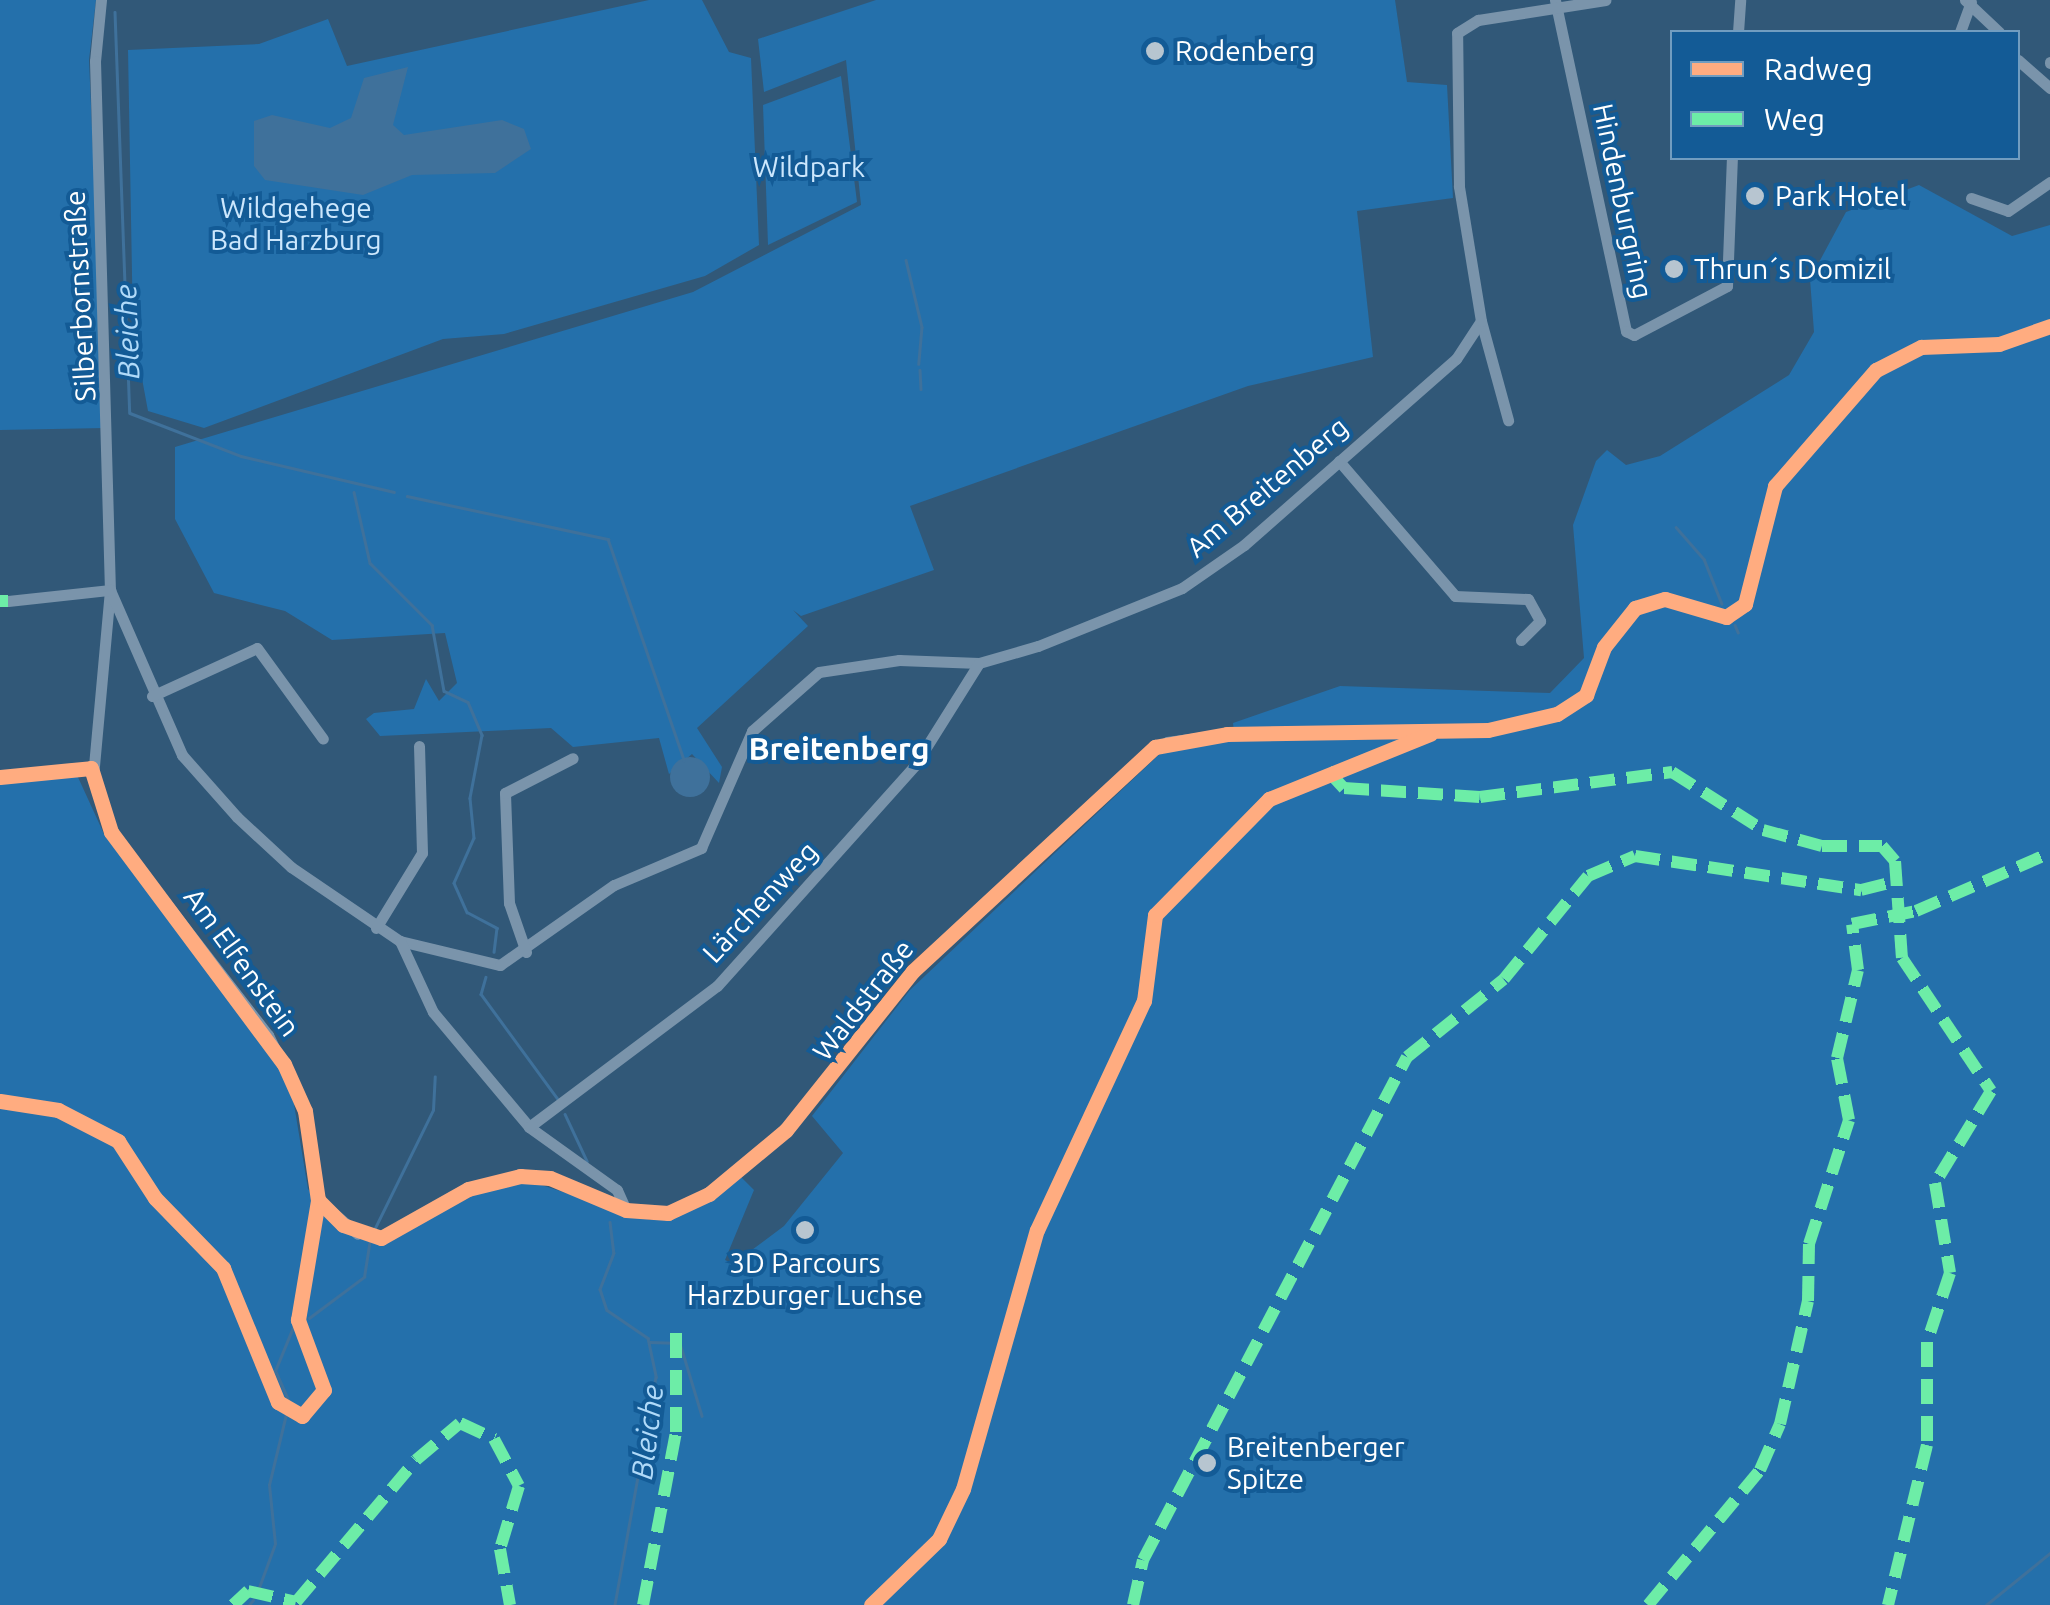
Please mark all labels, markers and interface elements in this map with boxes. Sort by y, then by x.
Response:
legend [1670,30,2020,160]
place label: Rodenberg [1175,34,1315,68]
marker: Rodenberg [1144,40,1166,62]
text: Radweg [1764,52,1873,86]
street label: Hindenburgring [1586,100,1660,302]
text: Weg [1764,102,1825,136]
park label: Wildpark [753,150,865,184]
place label: Park Hotel [1775,179,1907,213]
marker: Park Hotel [1744,185,1766,207]
street label: Silberbornstraße [58,190,102,402]
park label: Wildgehege Bad Harzburg [210,191,382,257]
place label: Thrun´s Domizil [1694,252,1891,286]
marker: Thrun´s Domizil [1663,258,1685,280]
water label: Bleiche [107,284,147,380]
street label: Am Breitenberg [1179,410,1355,564]
district label: Breitenberg [748,729,930,767]
street label: Lärchenweg [696,835,824,969]
street label: Am Elfenstein [177,881,307,1043]
street label: Waldstraße [805,933,921,1067]
marker: 3D Parcours Harzburger Luchse [794,1219,816,1241]
place label: 3D Parcours Harzburger Luchse [687,1246,923,1312]
water label: Bleiche [623,1383,671,1481]
place label: Breitenberger Spitze [1227,1430,1405,1496]
marker: Breitenberger Spitze [1196,1452,1218,1474]

